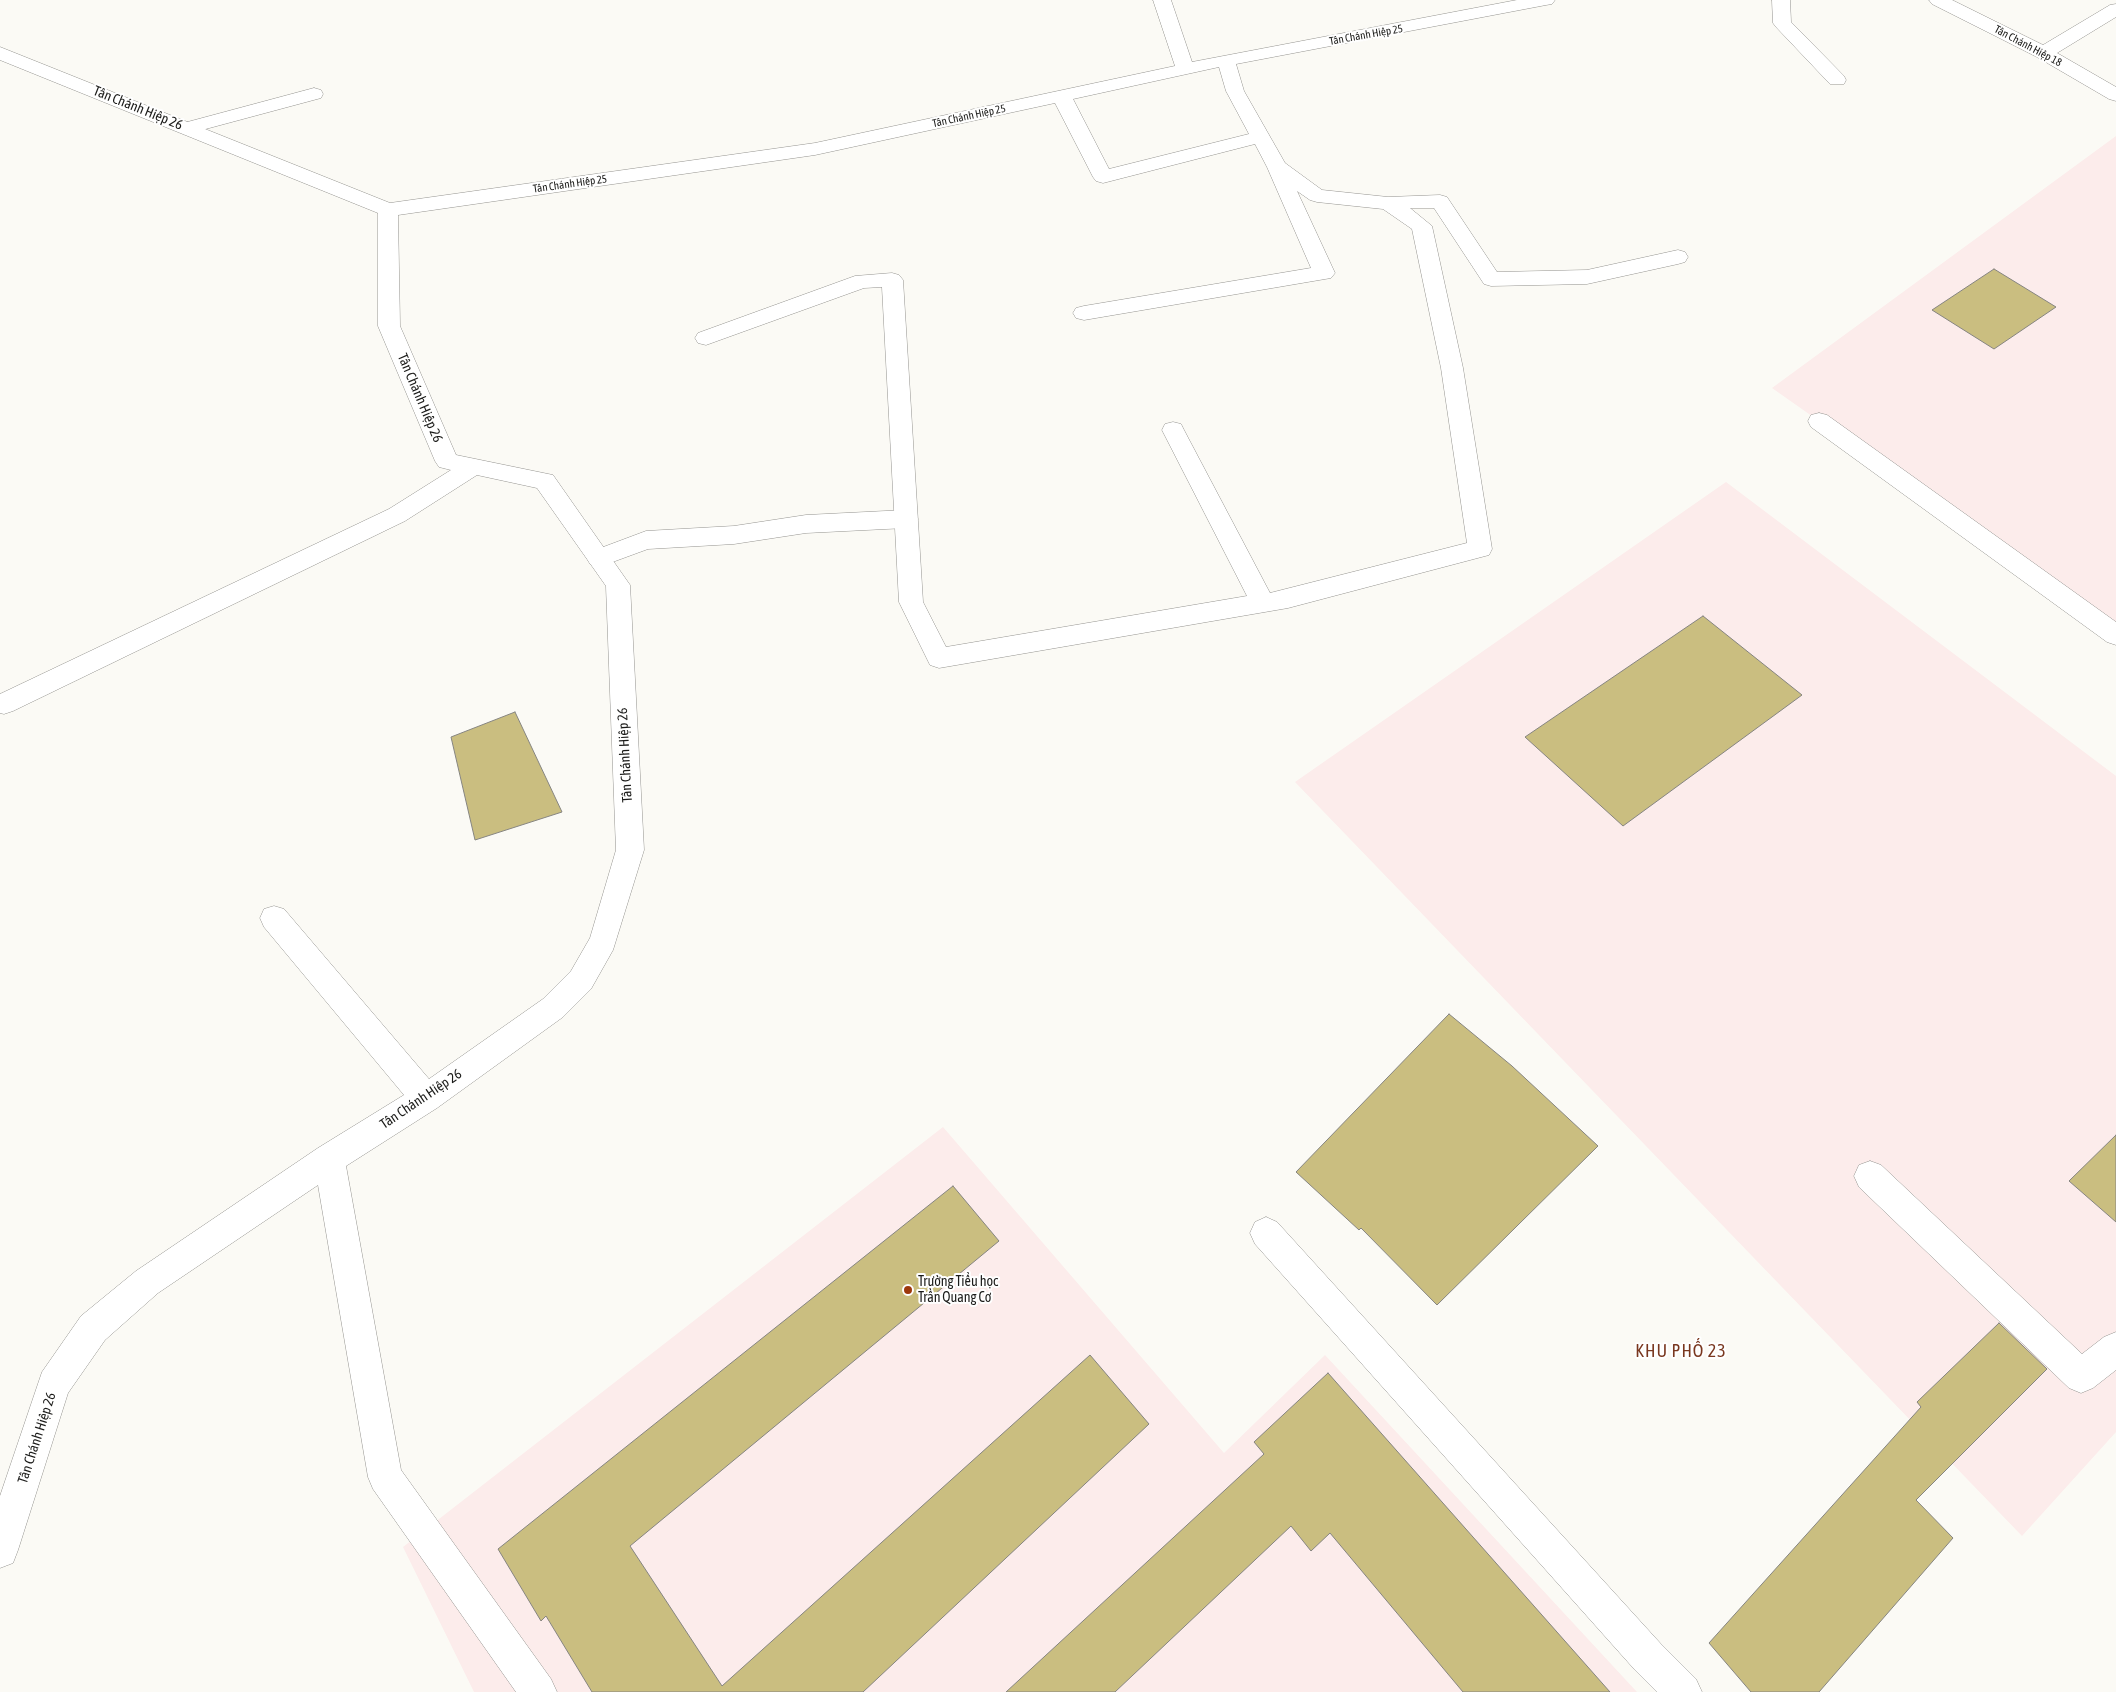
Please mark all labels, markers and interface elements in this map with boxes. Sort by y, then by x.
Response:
street label: Tân Chánh Hiệp 25 [1328,22,1404,48]
street label: Tân Chánh Hiệp 18 [1992,23,2064,69]
street label: Tân Chánh Hiệp 26 [91,82,185,134]
street label: Tân Chánh Hiệp 25 [931,102,1007,130]
street label: Tân Chánh Hiệp 25 [532,172,608,196]
street label: Tân Chánh Hiệp 26 [394,351,446,445]
street label: Tân Chánh Hiệp 26 [614,707,636,803]
street label: Tân Chánh Hiệp 26 [377,1066,465,1132]
place label: Trường Tiểu học Trần Quang Cơ [918,1274,998,1306]
marker: Trường Tiểu học Trần Quang Cơ [902,1284,914,1296]
district label: KHU PHỐ 23 [1634,1340,1728,1362]
street label: Tân Chánh Hiệp 26 [14,1390,60,1486]

